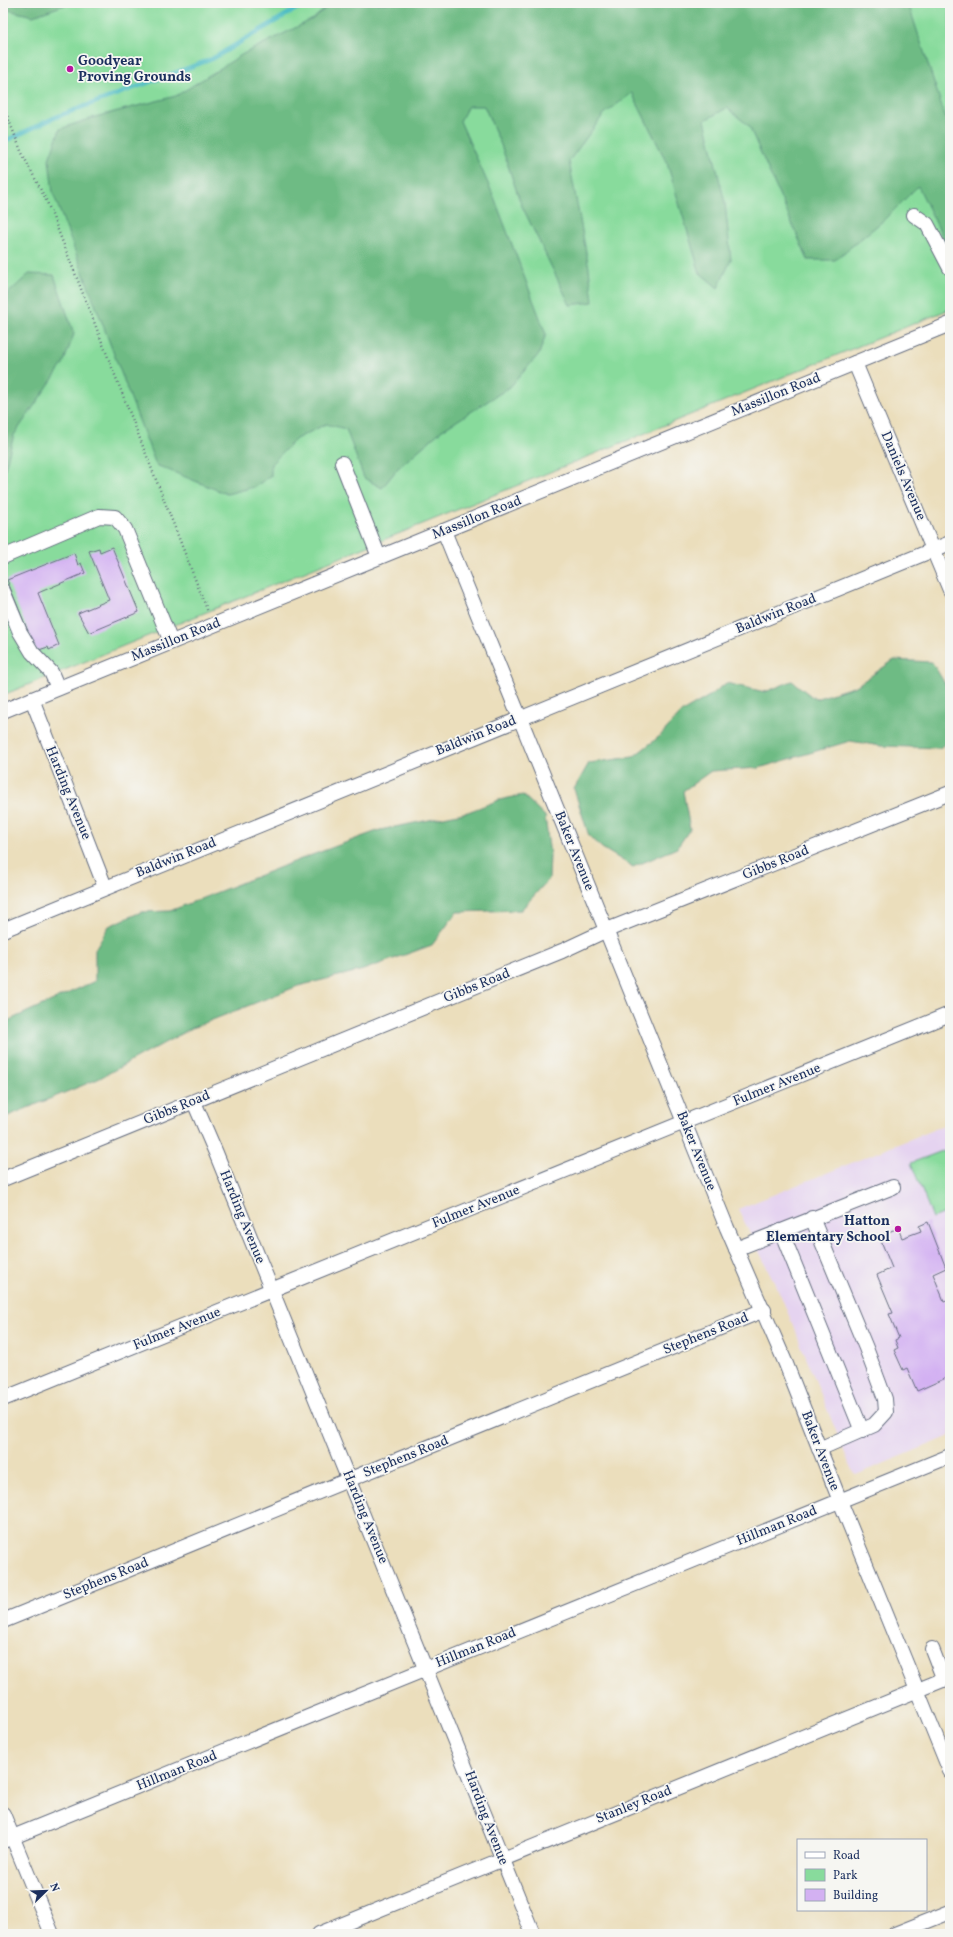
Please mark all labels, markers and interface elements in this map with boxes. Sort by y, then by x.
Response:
place label: Goodyear Proving Grounds [78,52,191,87]
marker: Goodyear Proving Grounds [65,64,75,74]
street label: Massillon Road [728,368,824,422]
street label: Daniels Avenue [876,428,930,524]
street label: Massillon Road [429,491,525,545]
street label: Baldwin Road [733,589,819,639]
street label: Massillon Road [128,613,224,667]
street label: Baldwin Road [433,711,519,761]
street label: Harding Avenue [41,743,96,843]
street label: Baker Avenue [549,808,599,894]
street label: Baldwin Road [133,833,219,883]
street label: Gibbs Road [740,841,812,885]
street label: Gibbs Road [441,964,513,1008]
street label: Fulmer Avenue [730,1059,824,1111]
street label: Gibbs Road [141,1086,213,1130]
street label: Baker Avenue [671,1108,721,1194]
street label: Harding Avenue [215,1167,270,1267]
street label: Fulmer Avenue [429,1181,523,1233]
place label: Hatton Elementary School [766,1212,890,1247]
marker: Hatton Elementary School [893,1224,903,1234]
street label: Fulmer Avenue [130,1303,224,1355]
street label: Stephens Road [660,1308,752,1360]
street label: Baker Avenue [796,1408,844,1494]
street label: Stephens Road [360,1431,452,1483]
street label: Harding Avenue [338,1467,393,1567]
street label: Hillman Road [734,1501,820,1551]
street label: Stephens Road [60,1553,152,1605]
street label: Hillman Road [433,1623,519,1673]
street label: Hillman Road [134,1746,220,1796]
street label: Harding Avenue [459,1768,513,1868]
street label: Stanley Road [593,1781,675,1829]
legend [797,1839,927,1911]
text: Road [833,1848,860,1864]
text: Park [833,1868,858,1884]
north arrow [26,1871,66,1911]
text: N [45,1881,62,1894]
text: Building [833,1888,878,1904]

